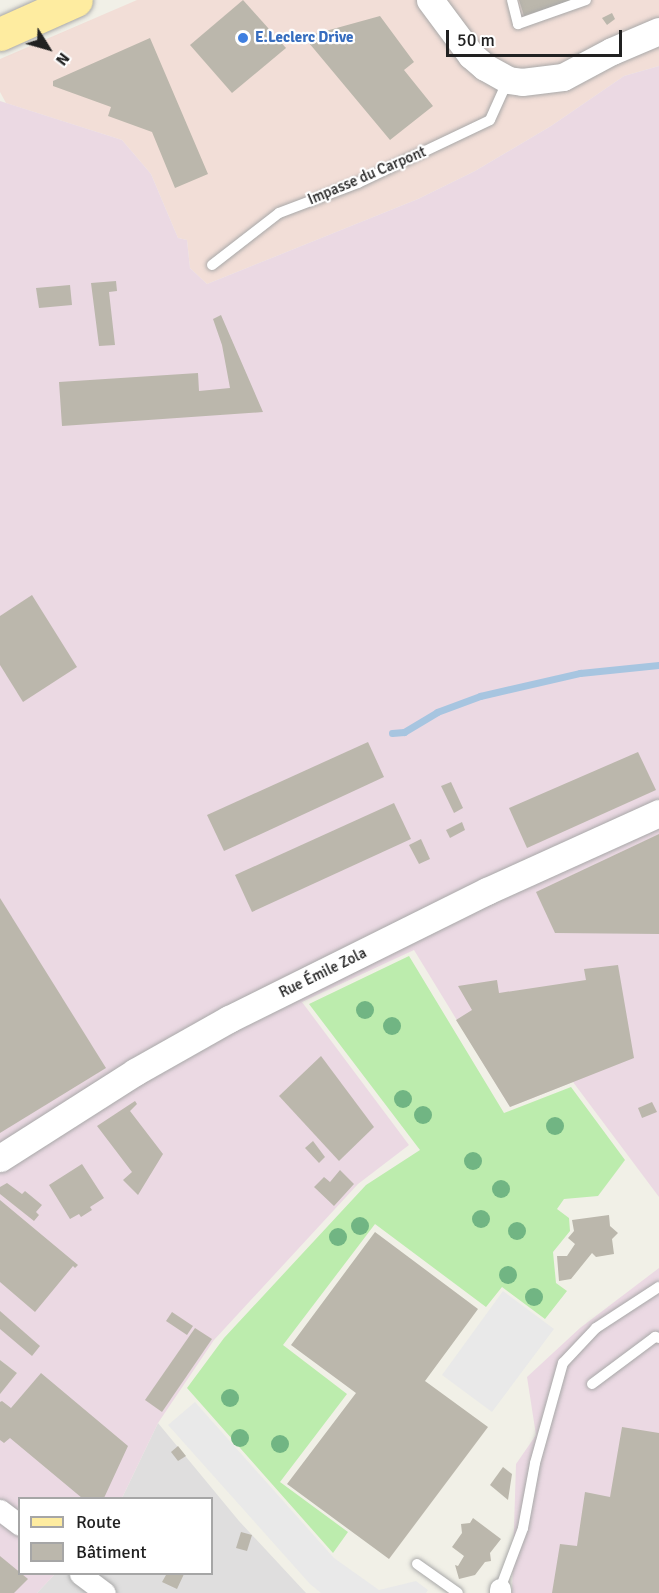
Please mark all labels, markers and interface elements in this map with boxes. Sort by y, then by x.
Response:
north arrow [18,18,78,78]
scale bar [449,18,624,56]
place label: E.Leclerc Drive [255,29,353,47]
text: 50 m [457,29,495,51]
marker: E.Leclerc Drive [236,31,250,45]
text: N [51,48,74,69]
street label: Impasse du Carpont [305,143,429,209]
street label: Rue Émile Zola [276,944,370,1002]
legend [18,1497,213,1575]
text: Route [76,1511,121,1533]
text: Bâtiment [76,1541,147,1563]

